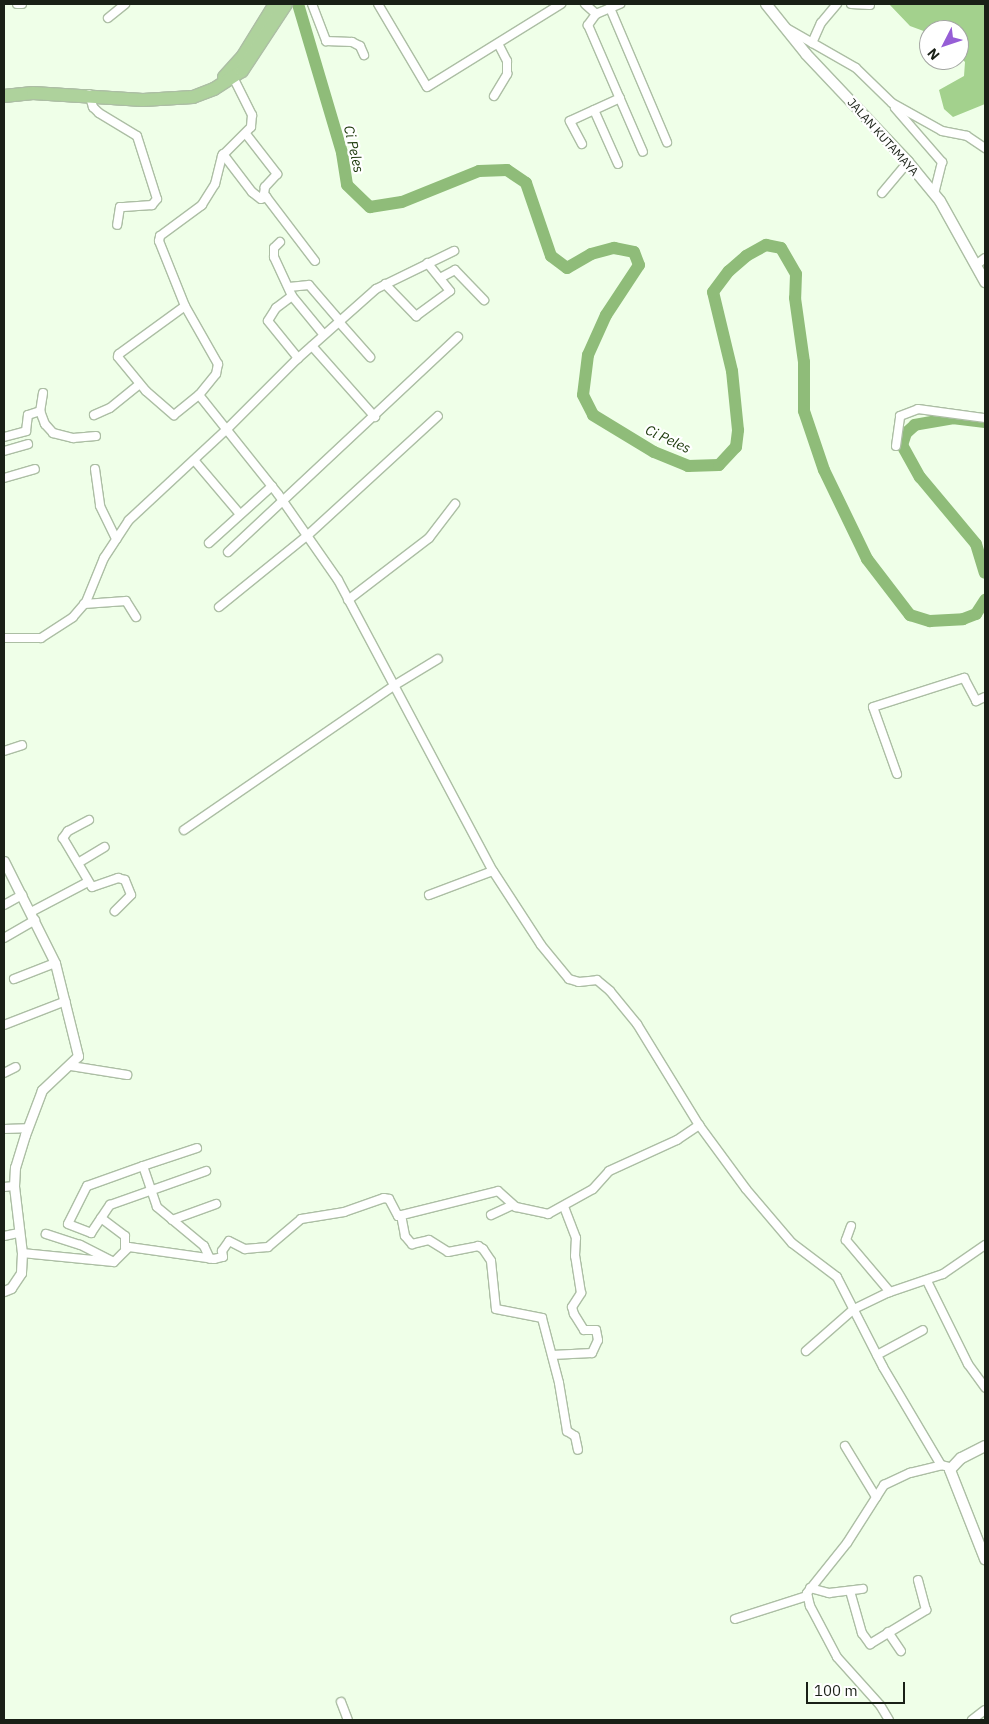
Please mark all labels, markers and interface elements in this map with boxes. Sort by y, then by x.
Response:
north arrow [919,20,969,70]
text: N [923,44,944,64]
street label: JALAN KUTAMAYA [844,95,922,179]
water label: Ci Peles [340,124,368,174]
water label: Ci Peles [643,421,693,457]
scale bar [809,1672,908,1704]
text: 100 m [814,1681,858,1700]

